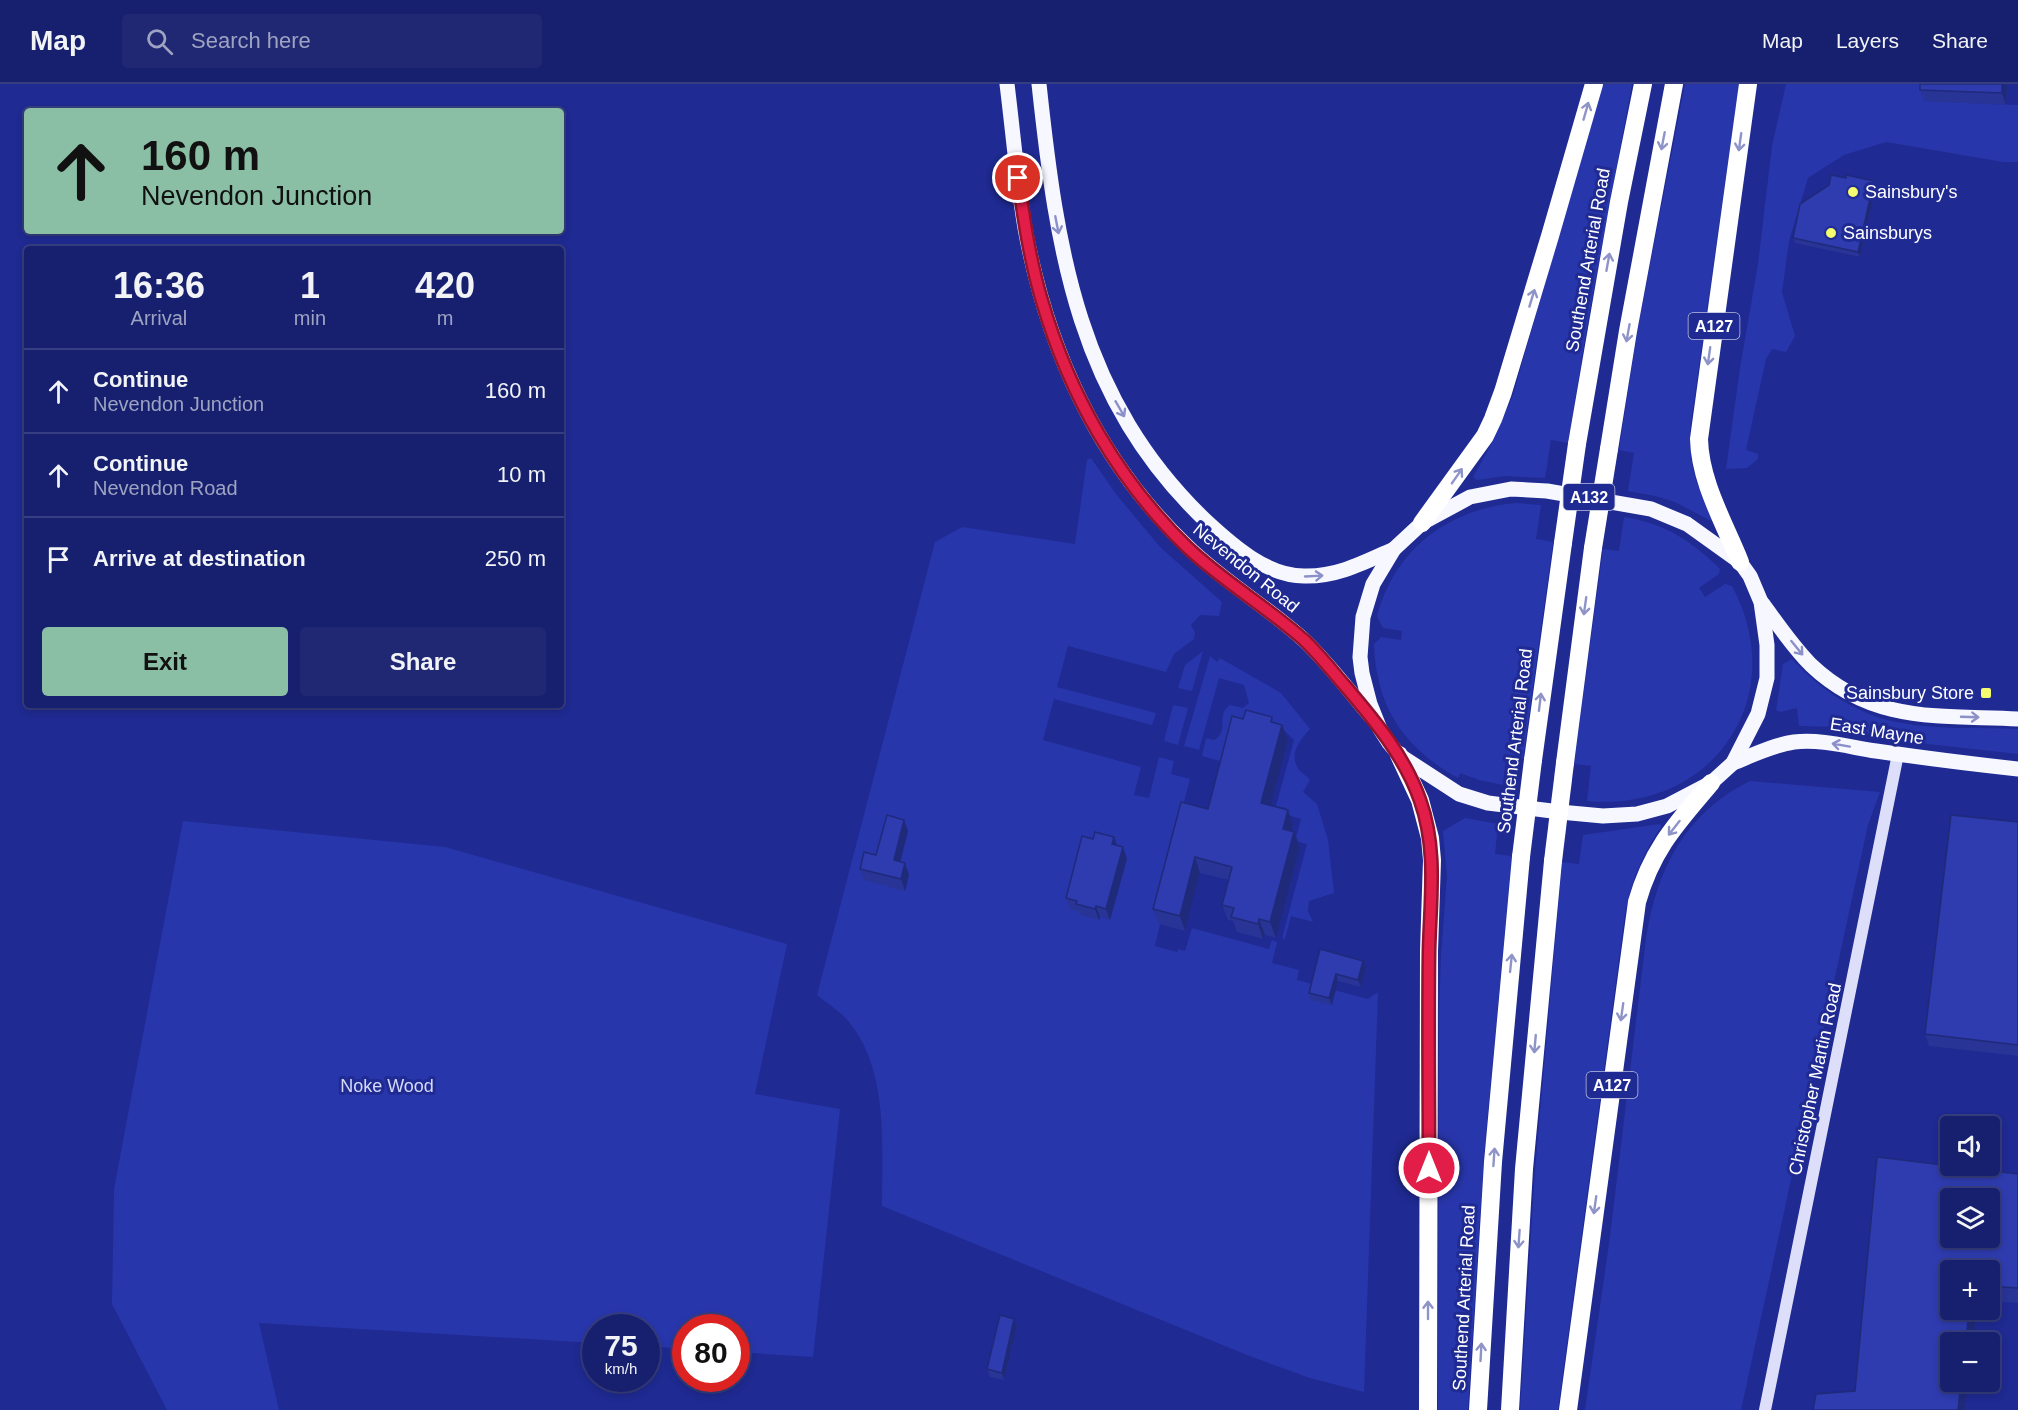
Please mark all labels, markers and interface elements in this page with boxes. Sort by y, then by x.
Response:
search box [122,14,542,68]
text: Map [30,25,86,56]
icon: search [143,25,176,58]
text: Search here [191,28,311,53]
text: Map [1762,29,1803,52]
text: Layers [1836,29,1899,52]
text: Share [1932,29,1988,52]
one-way arrow [1581,101,1592,120]
one-way arrow [1657,131,1668,151]
icon: ahead [42,132,120,210]
text: 160 m [141,132,260,179]
one-way arrow [1734,132,1745,151]
pin [992,152,1043,203]
icon: arrive [1001,161,1034,194]
street label: Southend Arterial Road [1562,167,1614,353]
text: Nevendon Junction [141,181,372,211]
place label: Sainsbury's [1865,182,1957,202]
marker: Sainsbury's [1846,185,1860,199]
one-way arrow [1052,215,1063,235]
place label: Sainsburys [1843,223,1932,243]
marker: Sainsburys [1824,226,1838,240]
one-way arrow [1603,253,1614,272]
text: 16:36 [113,265,205,306]
text: 1 [300,265,320,306]
text: 420 [415,265,475,306]
one-way arrow [1527,289,1538,308]
text: Arrival [131,307,187,329]
text: min [294,307,326,329]
text: m [437,307,453,329]
road number: A127 [1688,313,1740,339]
one-way arrow [1622,323,1633,342]
one-way arrow [1704,345,1715,365]
text: Continue [93,367,188,392]
icon: ahead [42,375,75,408]
text: 160 m [485,378,546,403]
text: Nevendon Junction [93,393,264,415]
one-way arrow [1114,400,1126,417]
text: Continue [93,451,188,476]
icon: ahead [42,459,75,492]
text: 10 m [497,462,546,487]
one-way arrow [1451,468,1463,485]
text: Nevendon Road [93,477,238,499]
road number: A132 [1564,484,1614,510]
street label: Nevendon Road [1189,519,1303,617]
icon: arrive [42,543,75,576]
text: Arrive at destination [93,546,306,571]
text: 250 m [485,546,546,571]
one-way arrow [1304,570,1324,581]
one-way arrow [1580,595,1591,615]
button: Exit [42,627,288,696]
button: Share [300,627,546,696]
one-way arrow [1790,640,1803,656]
street label: Southend Arterial Road [1494,647,1536,835]
place label: Sainsbury Store [1846,683,1974,703]
marker: Sainsbury Store [1979,686,1993,700]
one-way arrow [1535,692,1546,712]
one-way arrow [1960,712,1980,723]
street label: East Mayne [1828,714,1926,748]
one-way arrow [1831,739,1851,750]
one-way arrow [1667,819,1680,835]
one-way arrow [1506,953,1517,973]
street label: Christopher Martin Road [1785,981,1845,1177]
one-way arrow [1616,1002,1627,1021]
one-way arrow [1529,1034,1540,1054]
road number: A127 [1586,1072,1638,1098]
park label: Noke Wood [340,1076,434,1096]
map controls [1940,1116,2000,1392]
button: sound [1940,1116,2000,1176]
position arrow [1397,1136,1461,1200]
one-way arrow [1489,1148,1500,1167]
button: layers [1940,1188,2000,1248]
one-way arrow [1590,1195,1601,1215]
street label: Southend Arterial Road [1449,1205,1479,1391]
one-way arrow [1514,1228,1525,1248]
button: + [1940,1260,2000,1320]
one-way arrow [1422,1300,1434,1320]
speed limit sign: 80 [672,1314,750,1392]
text: 75 [604,1329,638,1362]
button: − [1940,1332,2000,1392]
one-way arrow [1476,1342,1487,1362]
text: km/h [605,1360,637,1377]

